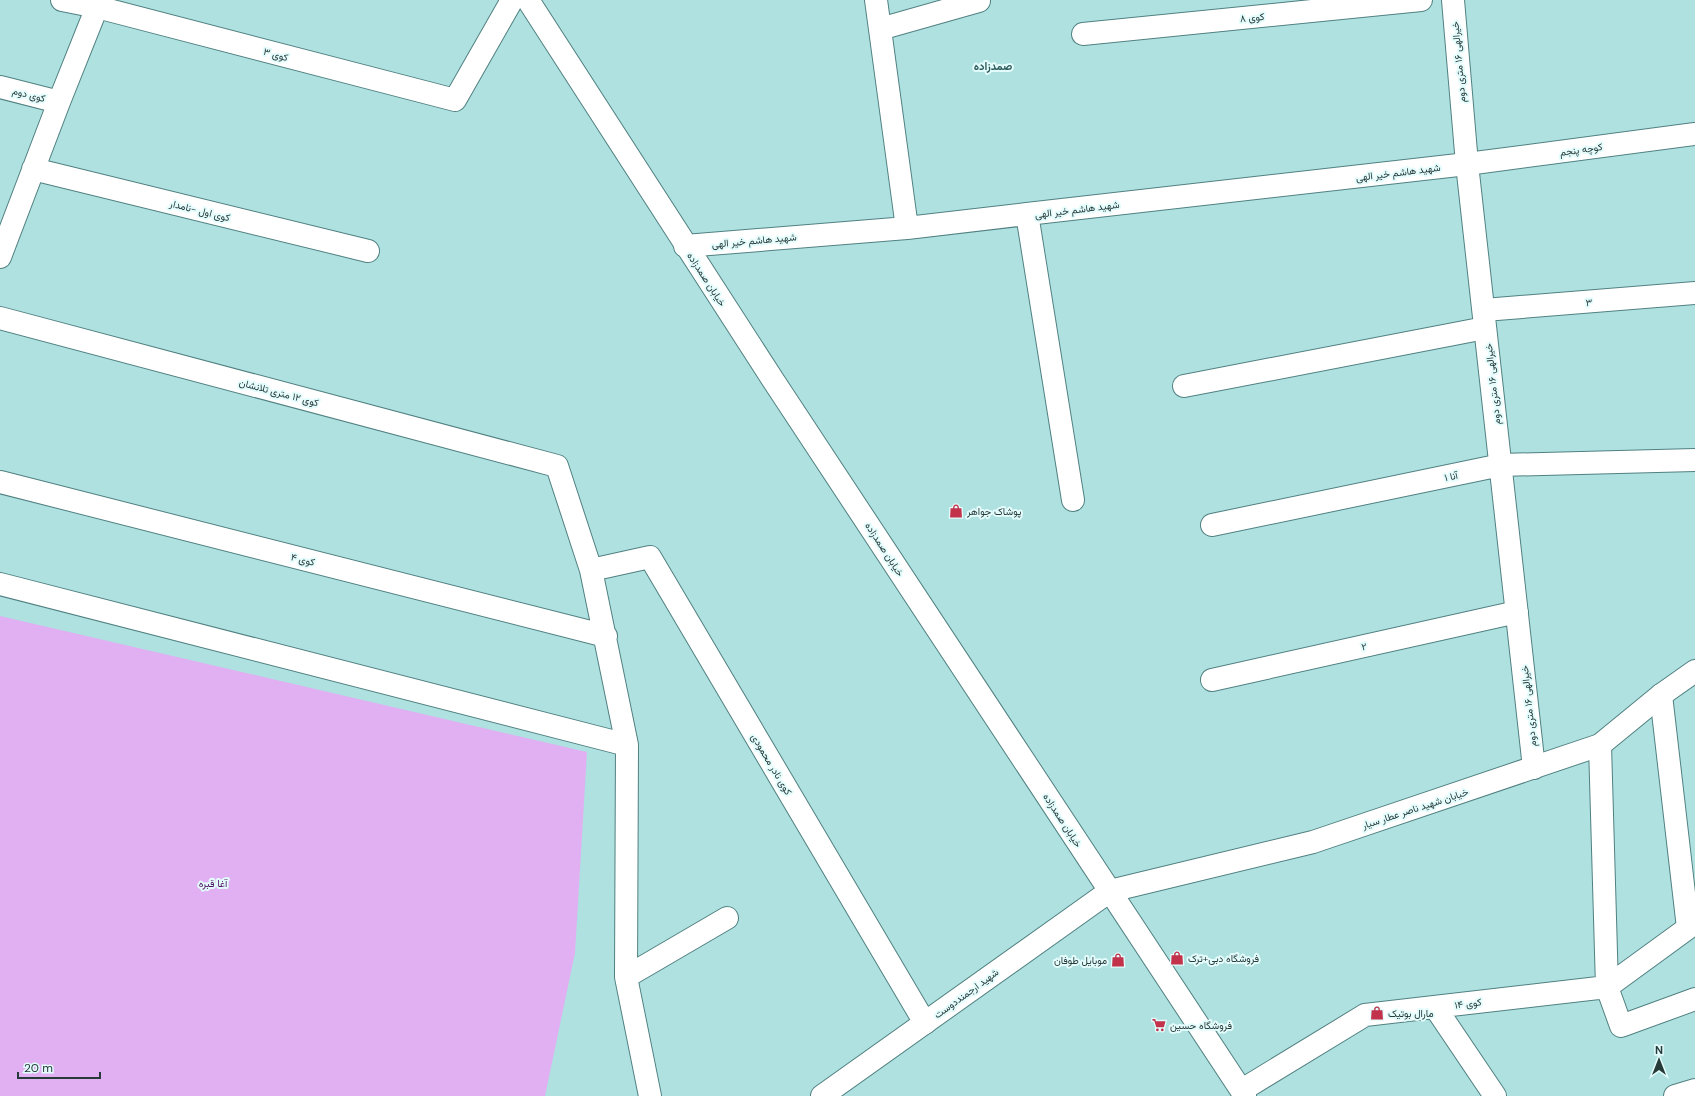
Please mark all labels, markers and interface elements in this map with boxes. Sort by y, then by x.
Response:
street label: کوی ۸ [1239,10,1265,25]
street label: خیرالهی ۱۶ متری دوم [1448,20,1469,103]
street label: کوی ۳ [262,45,290,64]
district label: صمدزاده [974,59,1012,73]
street label: کوی دوم [11,84,47,105]
street label: کوچه پنجم [1559,140,1604,160]
street label: شهید هاشم خیر الهی [1355,161,1441,184]
street label: کوی اول -نامدار [167,196,232,224]
street label: شهید هاشم خیر الهی [1034,198,1120,221]
street label: شهید هاشم خیر الهی [711,230,797,251]
street label: خیابان صمدزاده [684,250,729,309]
street label: ۳ [1585,296,1593,309]
street label: خیرالهی ۱۶ متری دوم [1482,342,1503,425]
street label: کوی ۱۲ متری تلانشان [238,376,321,410]
street label: آنا ۱ [1443,469,1460,484]
shop icon: پوشاک جواهر [948,503,964,519]
place label: پوشاک جواهر [966,505,1022,519]
street label: خیابان صمدزاده [862,520,907,579]
street label: کوی ۴ [290,550,317,569]
street label: ۲ [1360,640,1368,653]
street label: خیرالهی ۱۶ متری دوم [1518,664,1539,747]
street label: کوی نادر محمودی [748,731,795,798]
street label: خیابان شهید ناصر عطار سیار [1359,785,1470,832]
street label: خیابان صمدزاده [1040,791,1085,850]
park label: آغا قبره [199,877,228,890]
shop icon: فروشگاه دبی+ترک [1169,950,1185,966]
shop icon: موبایل طوفان [1110,952,1126,968]
place label: فروشگاه دبی+ترک [1188,952,1259,965]
place label: موبایل طوفان [1054,954,1107,967]
street label: شهید ارجمنددوست [931,965,1001,1021]
street label: کوی ۱۴ [1454,995,1483,1012]
shop icon: مارال بوتیک [1369,1005,1385,1021]
place label: مارال بوتیک [1388,1007,1434,1020]
supermarket icon: فروشگاه حسین [1151,1017,1167,1033]
place label: فروشگاه حسین [1170,1019,1232,1032]
north arrow [1639,1040,1679,1080]
text: N [1655,1043,1663,1057]
scale bar [18,1054,100,1080]
text: 20 m [24,1060,53,1076]

